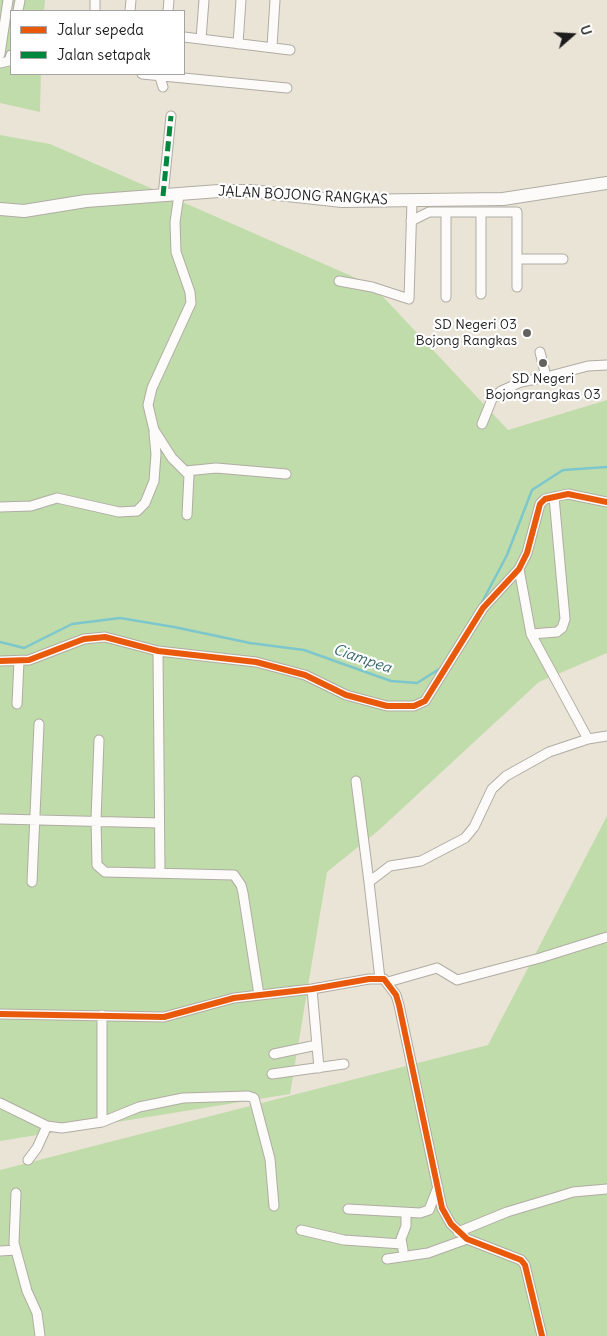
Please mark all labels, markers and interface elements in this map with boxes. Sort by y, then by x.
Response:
legend [10,10,185,75]
north arrow [547,10,597,60]
text: Jalur sepeda [57,20,144,39]
text: U [576,23,596,38]
text: Jalan setapak [57,45,151,64]
street label: JALAN BOJONG RANGKAS [218,183,388,209]
place label: SD Negeri 03 Bojong Rangkas [416,317,517,350]
marker: SD Negeri 03 Bojong Rangkas [521,327,533,339]
marker: SD Negeri Bojongrangkas 03 [537,357,549,369]
place label: SD Negeri Bojongrangkas 03 [485,371,601,404]
water label: Ciampea [331,641,393,677]

